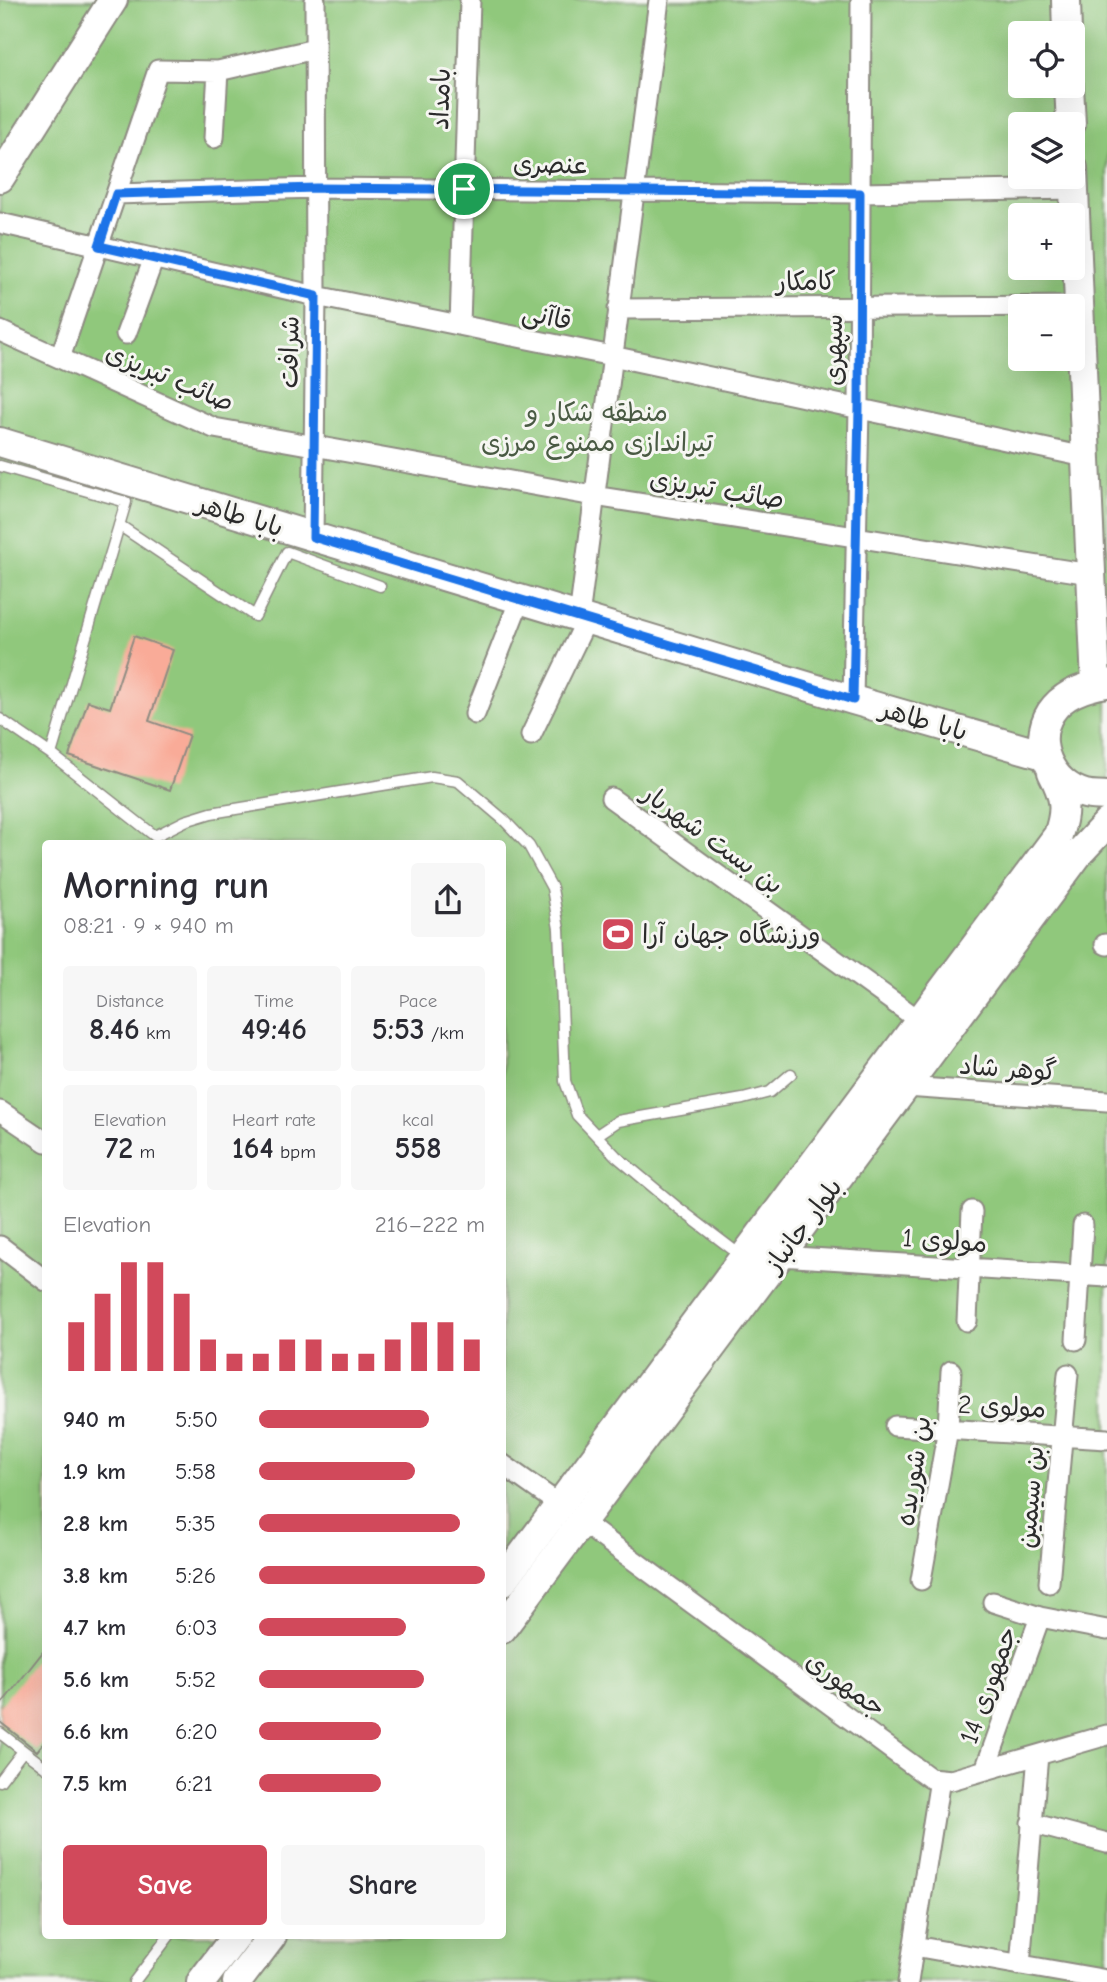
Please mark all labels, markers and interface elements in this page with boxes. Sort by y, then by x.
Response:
map controls [1008,21,1085,371]
button: locate [1008,21,1085,98]
street label: بامداد [425,67,457,131]
button: layers [1008,112,1085,189]
street label: عنصری [513,149,587,181]
pin [434,159,494,219]
icon: arrive [445,170,483,208]
button: + [1008,203,1085,280]
street label: کامکار [774,266,836,298]
button: − [1008,294,1085,371]
street label: قاآنی [519,297,574,337]
street label: سپهری [819,314,850,386]
street label: شرافت [274,315,306,389]
street label: صائب تبریزی [101,338,238,418]
park label: منطقه شکار و تیراندازی ممنوع مرزی [481,398,713,460]
street label: صائب تبریزی [647,465,786,515]
street label: بابا طاهر [191,488,287,543]
street label: بابا طاهر [875,694,971,748]
street label: بن بست شهریار [635,778,789,901]
button: share [411,863,485,937]
text: Morning run [63,864,269,908]
text: 08:21 · 9 × 940 m [63,912,234,939]
sports icon: ورزشگاه جهان آرا [599,915,637,953]
place label: ورزشگاه جهان آرا [642,919,820,950]
text: Distance [96,990,164,1012]
text: Time [254,990,294,1012]
text: Pace [399,990,437,1012]
text: 8.46 [89,1012,140,1047]
text: 49:46 [241,1012,307,1047]
text: 5:53 [372,1012,425,1047]
text: km [140,1022,171,1044]
text: /km [425,1022,464,1044]
street label: گوهر شاد [958,1050,1058,1087]
text: Elevation [94,1109,166,1131]
text: Heart rate [232,1109,316,1131]
text: kcal [402,1109,434,1131]
text: 72 [105,1131,133,1166]
text: 164 [232,1131,274,1166]
text: 558 [394,1131,442,1166]
text: m [133,1141,155,1163]
text: bpm [274,1141,316,1163]
street label: بلوار جانباز [758,1173,849,1280]
text: Elevation [63,1211,151,1238]
text: 216–222 m [375,1211,485,1238]
street label: مولوی 1 [901,1223,988,1260]
street label: مولوی 2 [957,1390,1047,1425]
text: 940 m [63,1406,125,1433]
text: 5:50 [175,1406,218,1433]
street label: بن شوریده [890,1414,937,1528]
street label: بن سیمین [1012,1445,1050,1550]
text: 1.9 km [63,1458,126,1485]
text: 5:58 [175,1458,216,1485]
text: 2.8 km [63,1510,128,1537]
text: 5:35 [175,1510,216,1537]
text: 3.8 km [63,1562,128,1589]
text: 5:26 [175,1562,216,1589]
text: 4.7 km [63,1614,126,1641]
text: 6:03 [175,1614,217,1641]
street label: جمهوری 14 [954,1623,1025,1748]
street label: جمهوری [799,1646,891,1724]
text: 5.6 km [63,1666,129,1693]
text: 5:52 [175,1666,216,1693]
text: 6.6 km [63,1718,129,1745]
text: 6:20 [175,1718,218,1745]
text: 7.5 km [63,1770,127,1797]
text: 6:21 [175,1770,213,1797]
button: Save [63,1845,267,1925]
button: Share [281,1845,485,1925]

